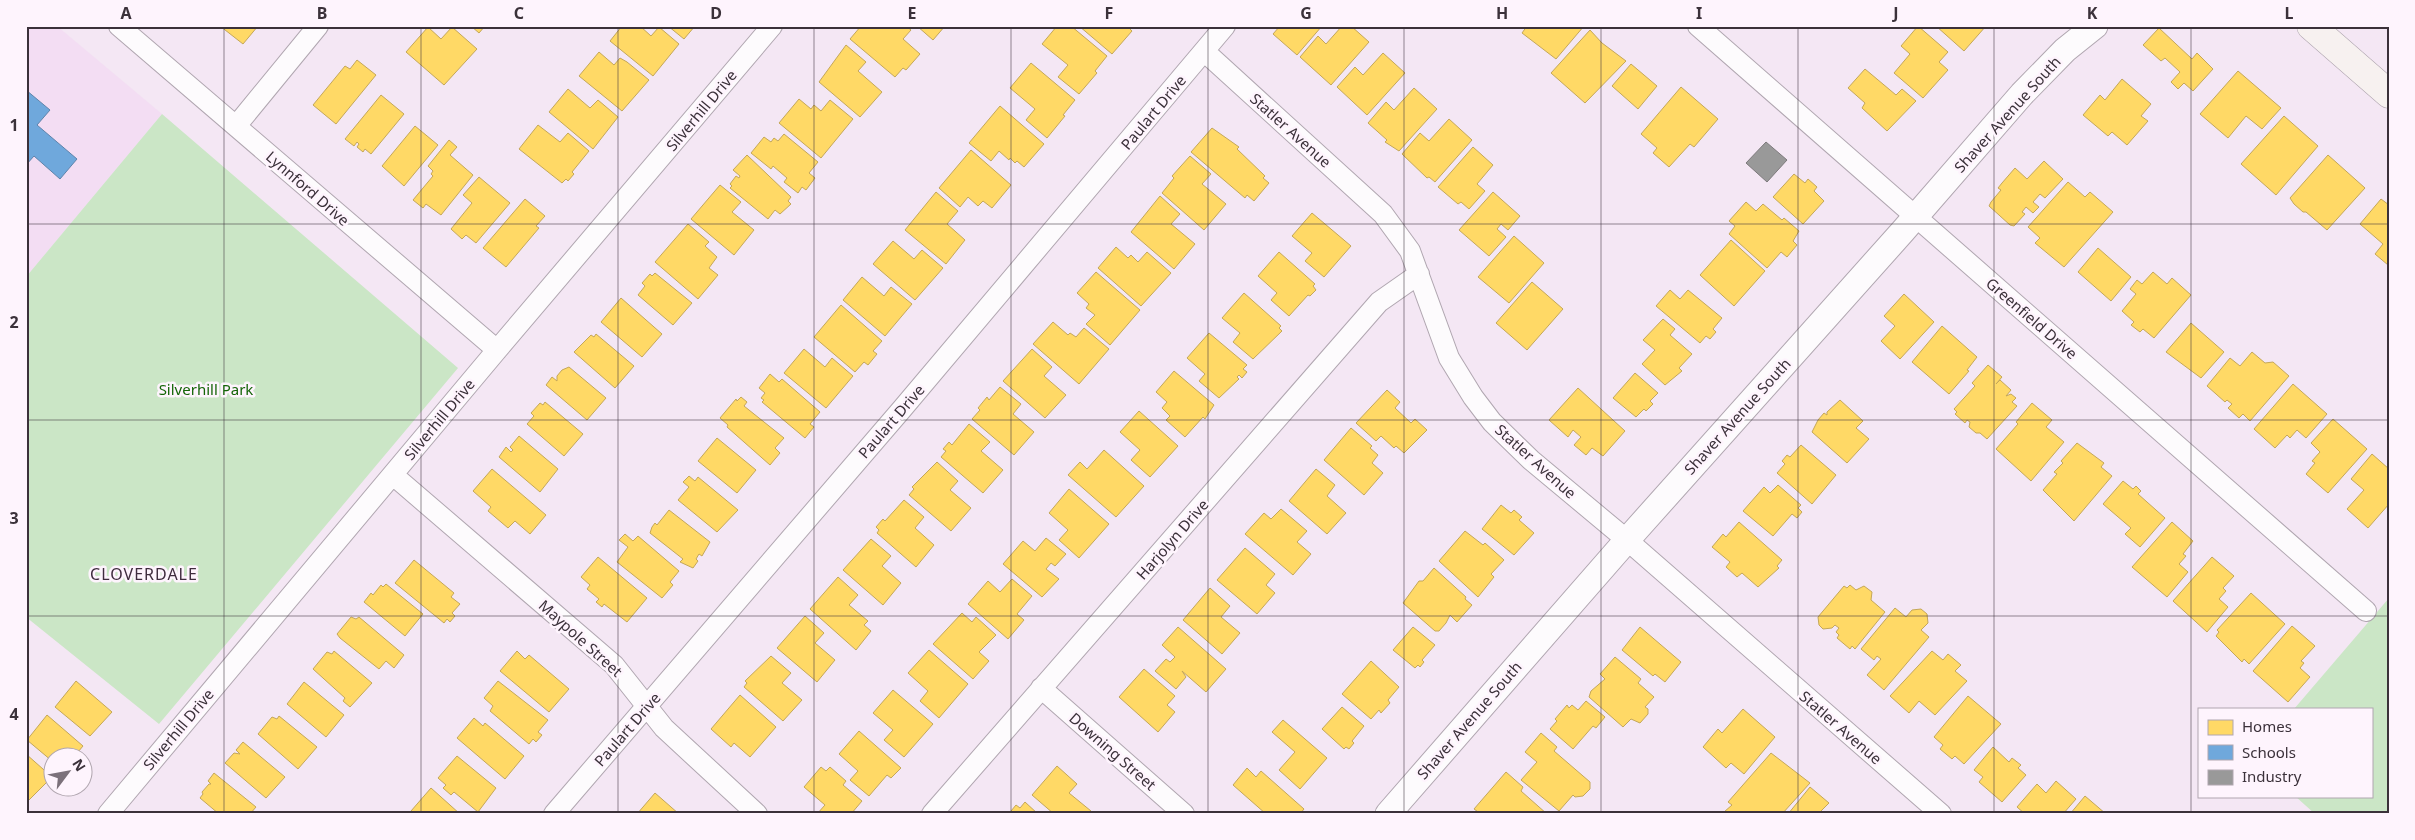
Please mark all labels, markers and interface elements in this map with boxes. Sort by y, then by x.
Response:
text: A [120,2,132,24]
text: B [317,2,327,24]
text: C [514,2,524,24]
text: D [710,2,722,24]
text: E [908,2,917,24]
text: F [1105,2,1113,24]
text: G [1300,2,1312,24]
text: H [1496,2,1508,24]
text: I [1696,2,1702,24]
text: J [1891,2,1899,24]
text: K [2087,2,2098,24]
text: L [2285,2,2294,24]
street label: Shaver Avenue South [1949,52,2065,176]
street label: Silverhill Drive [661,65,741,155]
street label: Paulart Drive [1116,70,1190,154]
street label: Statler Avenue [1246,88,1336,172]
text: 1 [9,114,19,136]
street label: Lynnford Drive [262,146,354,230]
street label: Greenfield Drive [1982,273,2082,363]
text: 2 [9,311,19,333]
street label: Shaver Avenue South [1679,354,1795,478]
street label: Silverhill Drive [399,374,479,464]
park label: Silverhill Park [159,379,253,399]
street label: Paulart Drive [853,380,929,462]
street label: Statler Avenue [1491,419,1581,503]
street label: Harjolyn Drive [1131,495,1213,583]
text: 3 [9,507,19,529]
district label: CLOVERDALE [90,563,198,585]
street label: Maypole Street [535,595,628,681]
street label: Shaver Avenue South [1412,657,1526,783]
street label: Silverhill Drive [138,684,218,774]
street label: Statler Avenue [1796,686,1886,768]
street label: Paulart Drive [589,688,665,770]
text: 4 [9,703,19,725]
street label: Downing Street [1065,708,1161,795]
legend [2198,708,2372,798]
text: Homes [2242,716,2292,736]
text: Schools [2242,742,2296,762]
north arrow [42,748,92,798]
text: N [68,755,91,775]
text: Industry [2242,766,2302,786]

